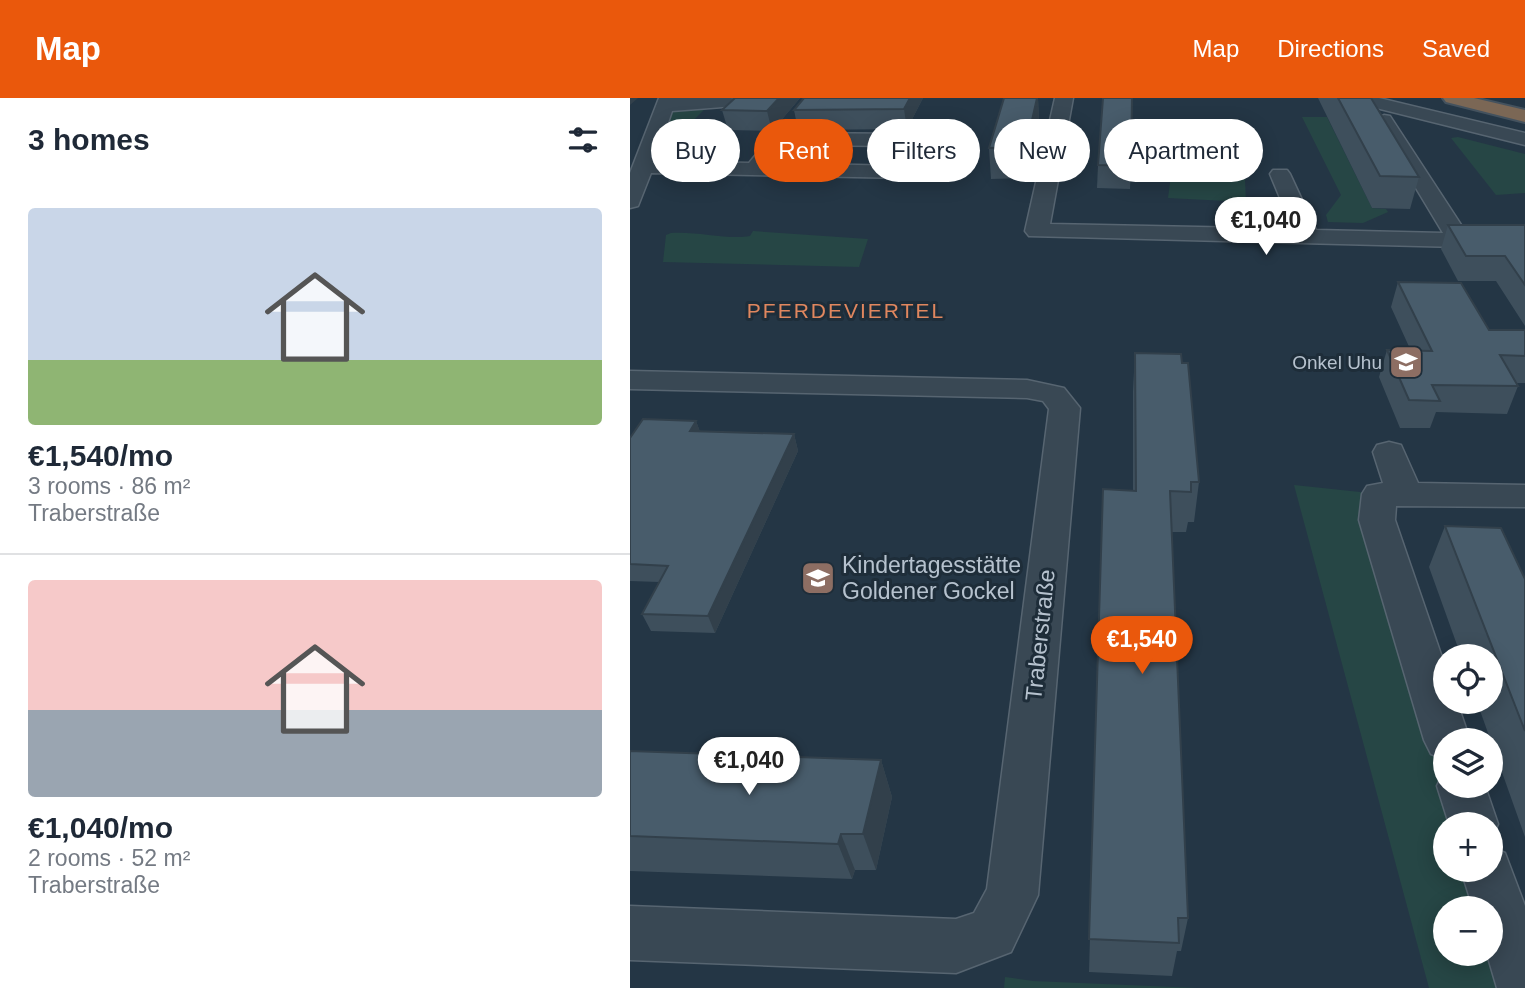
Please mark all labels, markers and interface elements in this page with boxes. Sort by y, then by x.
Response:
text: Map [35,30,101,67]
text: Map [1193,35,1239,62]
text: Directions [1277,35,1384,62]
text: Saved [1422,35,1490,62]
chip: Buy [651,119,740,182]
chip: Rent [754,119,853,182]
chip: Filters [867,119,980,182]
chip: New [994,119,1090,182]
chip: Apartment [1104,119,1263,182]
icon: filters [564,121,602,159]
text: 3 homes [28,123,150,156]
pin: €1,040 [1209,198,1323,257]
text: €1,040 [1231,207,1301,233]
icon: home [252,254,378,380]
district label: PFERDEVIERTEL [747,299,945,322]
school or university icon: Onkel Uhu [1387,343,1425,381]
place label: Onkel Uhu [1292,352,1382,373]
text: €1,540/mo [28,439,173,472]
text: 3 rooms · 86 m² [28,473,190,499]
text: Traberstraße [28,500,160,526]
place label: Kindertagesstätte Goldener Gockel [842,552,1021,604]
school or university icon: Kindertagesstätte Goldener Gockel [799,559,837,597]
street label: Traberstraße [1020,568,1060,702]
pin: €1,540 [1085,616,1199,676]
icon: home [252,626,378,752]
text: €1,540 [1107,626,1177,652]
map controls [1433,644,1503,966]
button: locate [1433,644,1503,714]
button: layers [1433,728,1503,798]
pin: €1,040 [692,738,806,797]
text: €1,040 [714,747,784,773]
text: €1,040/mo [28,811,173,844]
button: + [1433,812,1503,882]
text: 2 rooms · 52 m² [28,845,190,871]
text: Traberstraße [28,872,160,898]
button: − [1433,896,1503,966]

